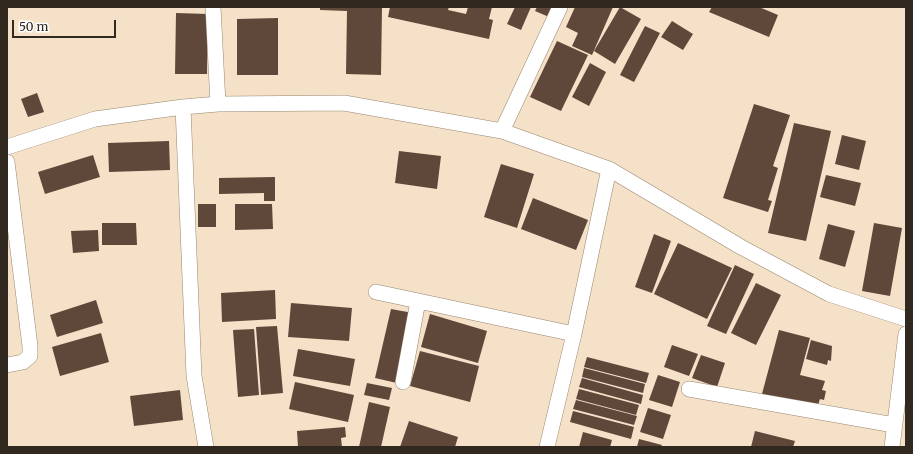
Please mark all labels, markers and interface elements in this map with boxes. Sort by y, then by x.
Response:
scale bar [14,12,118,38]
text: 50 m [19,19,48,34]

